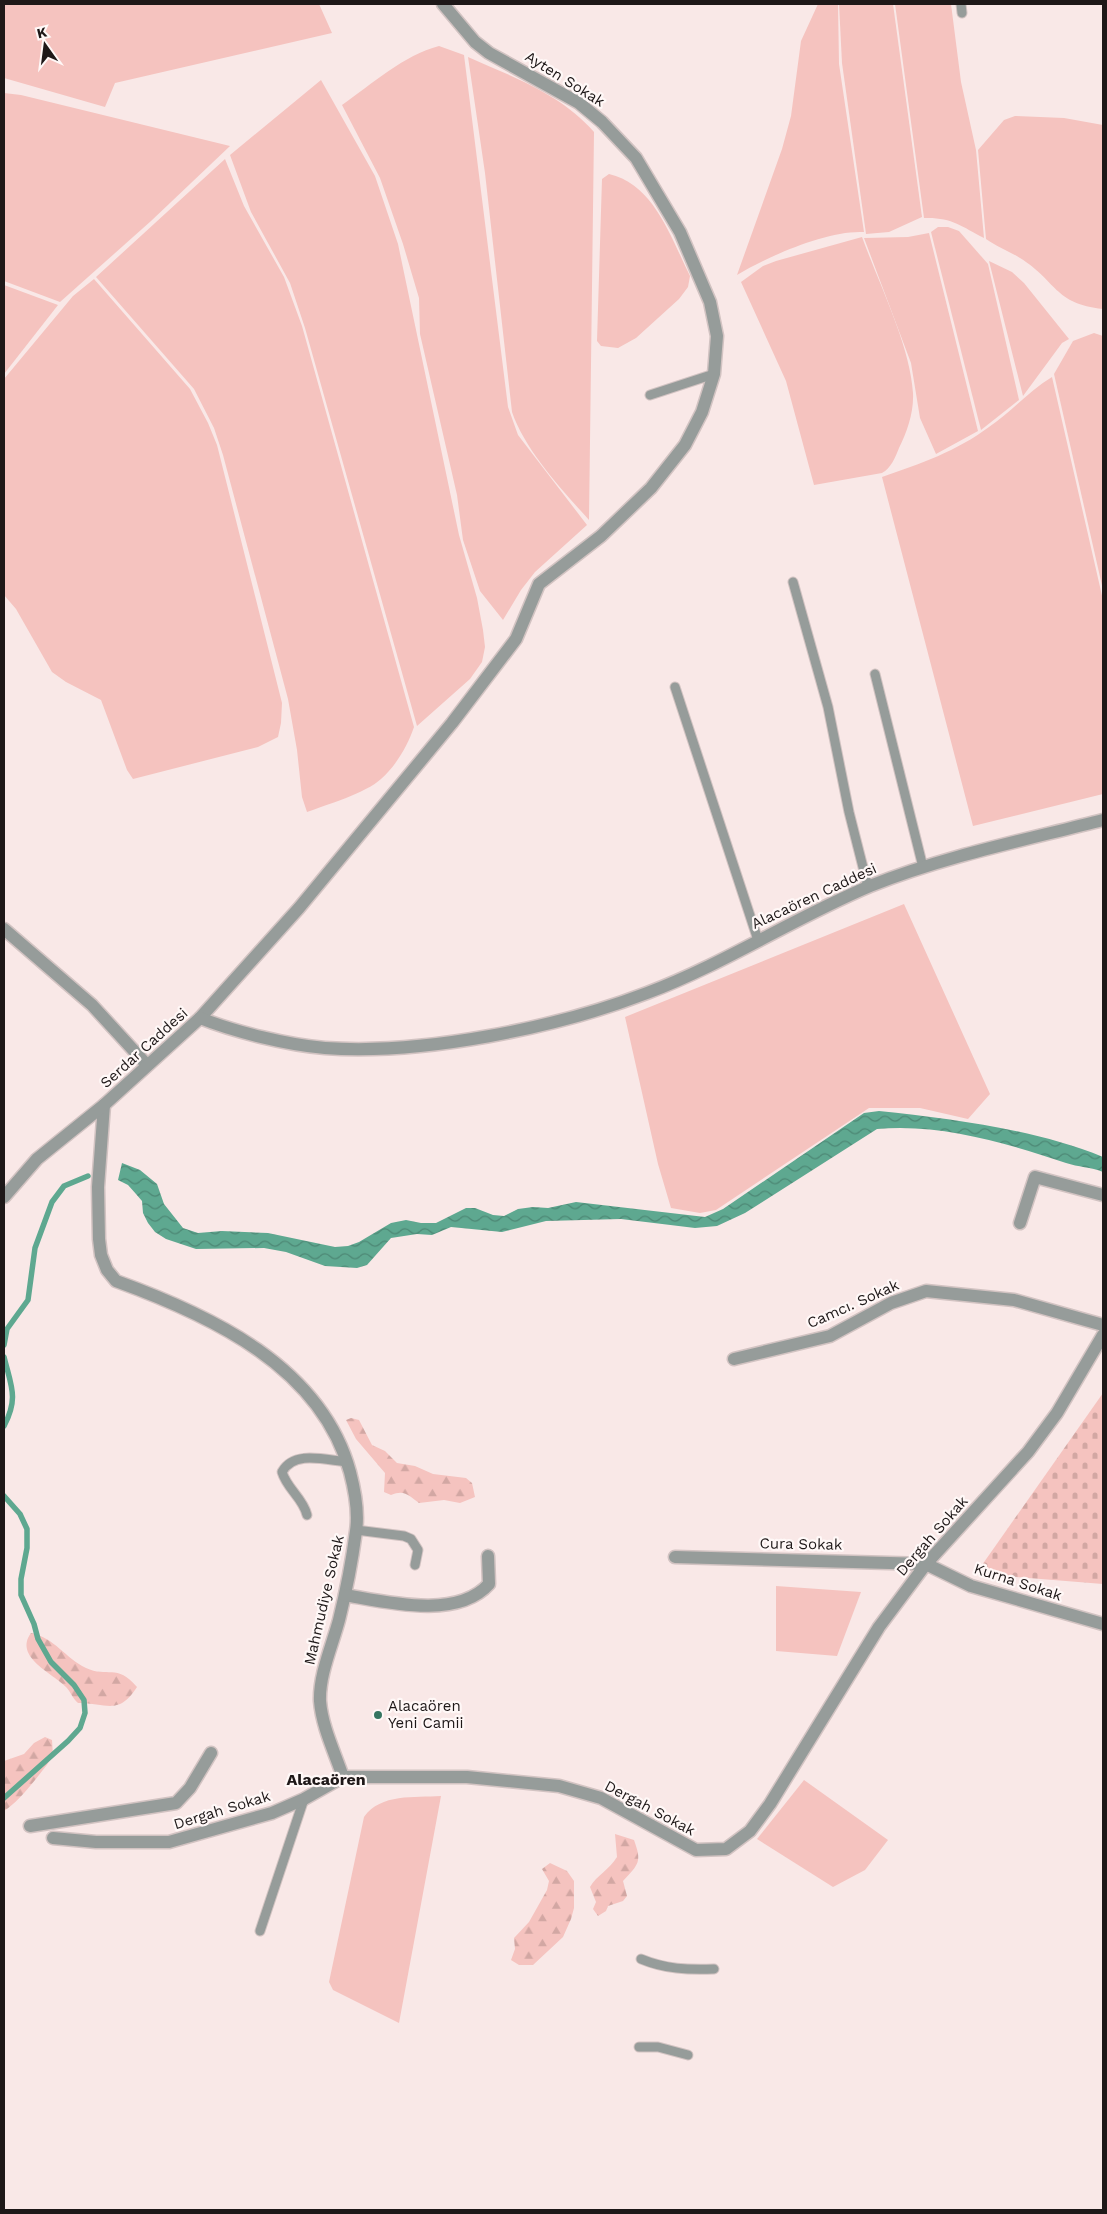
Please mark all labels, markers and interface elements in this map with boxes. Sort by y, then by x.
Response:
north arrow [20,20,70,70]
text: K [35,23,49,41]
street label: Ayten Sokak [522,47,608,111]
street label: Alacaören Caddesi [749,859,879,933]
street label: Serdar Caddesi [97,1004,191,1092]
street label: Camcı. Sokak [804,1276,902,1332]
street label: Dergah Sokak [892,1492,972,1580]
street label: Mahmudiye Sokak [300,1533,348,1667]
street label: Cura Sokak [760,1534,843,1554]
street label: Kurna Sokak [972,1559,1065,1605]
place label: Alacaören Yeni Camii [388,1697,464,1732]
marker: Alacaören Yeni Camii [372,1709,384,1721]
district label: Alacaören [286,1770,366,1789]
street label: Dergah Sokak [602,1777,699,1840]
street label: Dergah Sokak [172,1787,273,1833]

